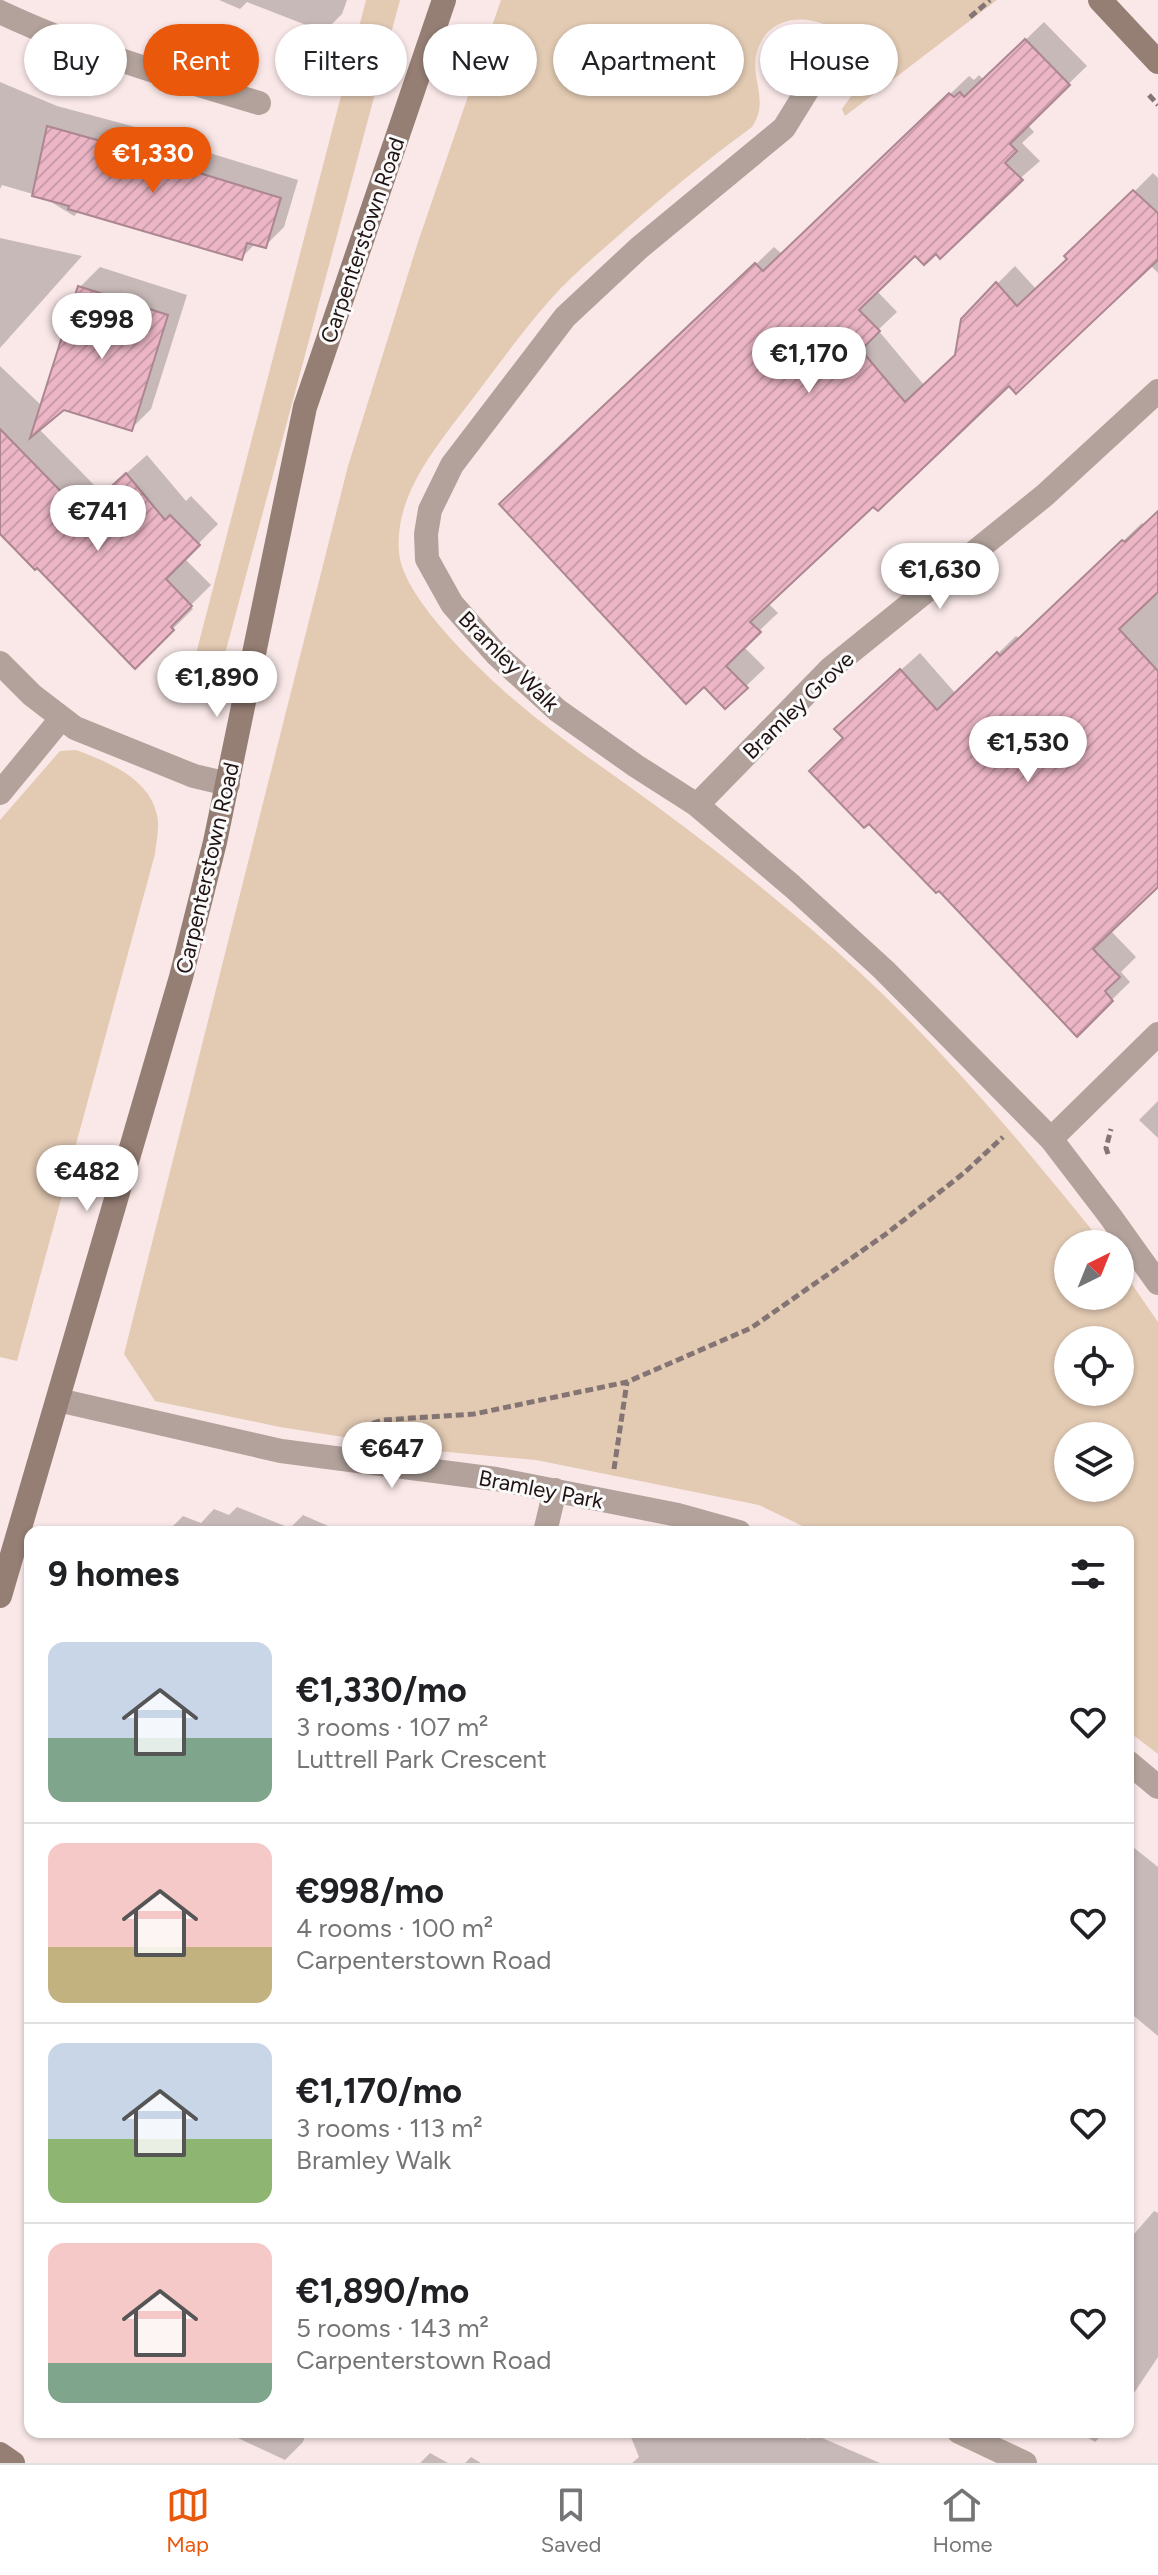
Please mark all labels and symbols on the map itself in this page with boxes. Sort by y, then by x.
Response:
pin: €1,330 [88,127,218,195]
street label: Carpenterstown Road [315,134,410,347]
pin: €998 [55,293,149,361]
pin: €1,170 [744,327,874,395]
pin: €741 [51,485,145,553]
pin: €1,630 [875,543,1005,611]
street label: Bramley Walk [453,605,565,718]
street label: Bramley Grove [737,646,860,765]
pin: €1,890 [152,651,282,719]
pin: €1,530 [963,716,1093,784]
street label: Carpenterstown Road [170,760,245,976]
pin: €482 [40,1145,134,1213]
north arrow [1054,1230,1134,1310]
pin: €647 [345,1422,439,1490]
street label: Bramley Park [476,1464,606,1515]

